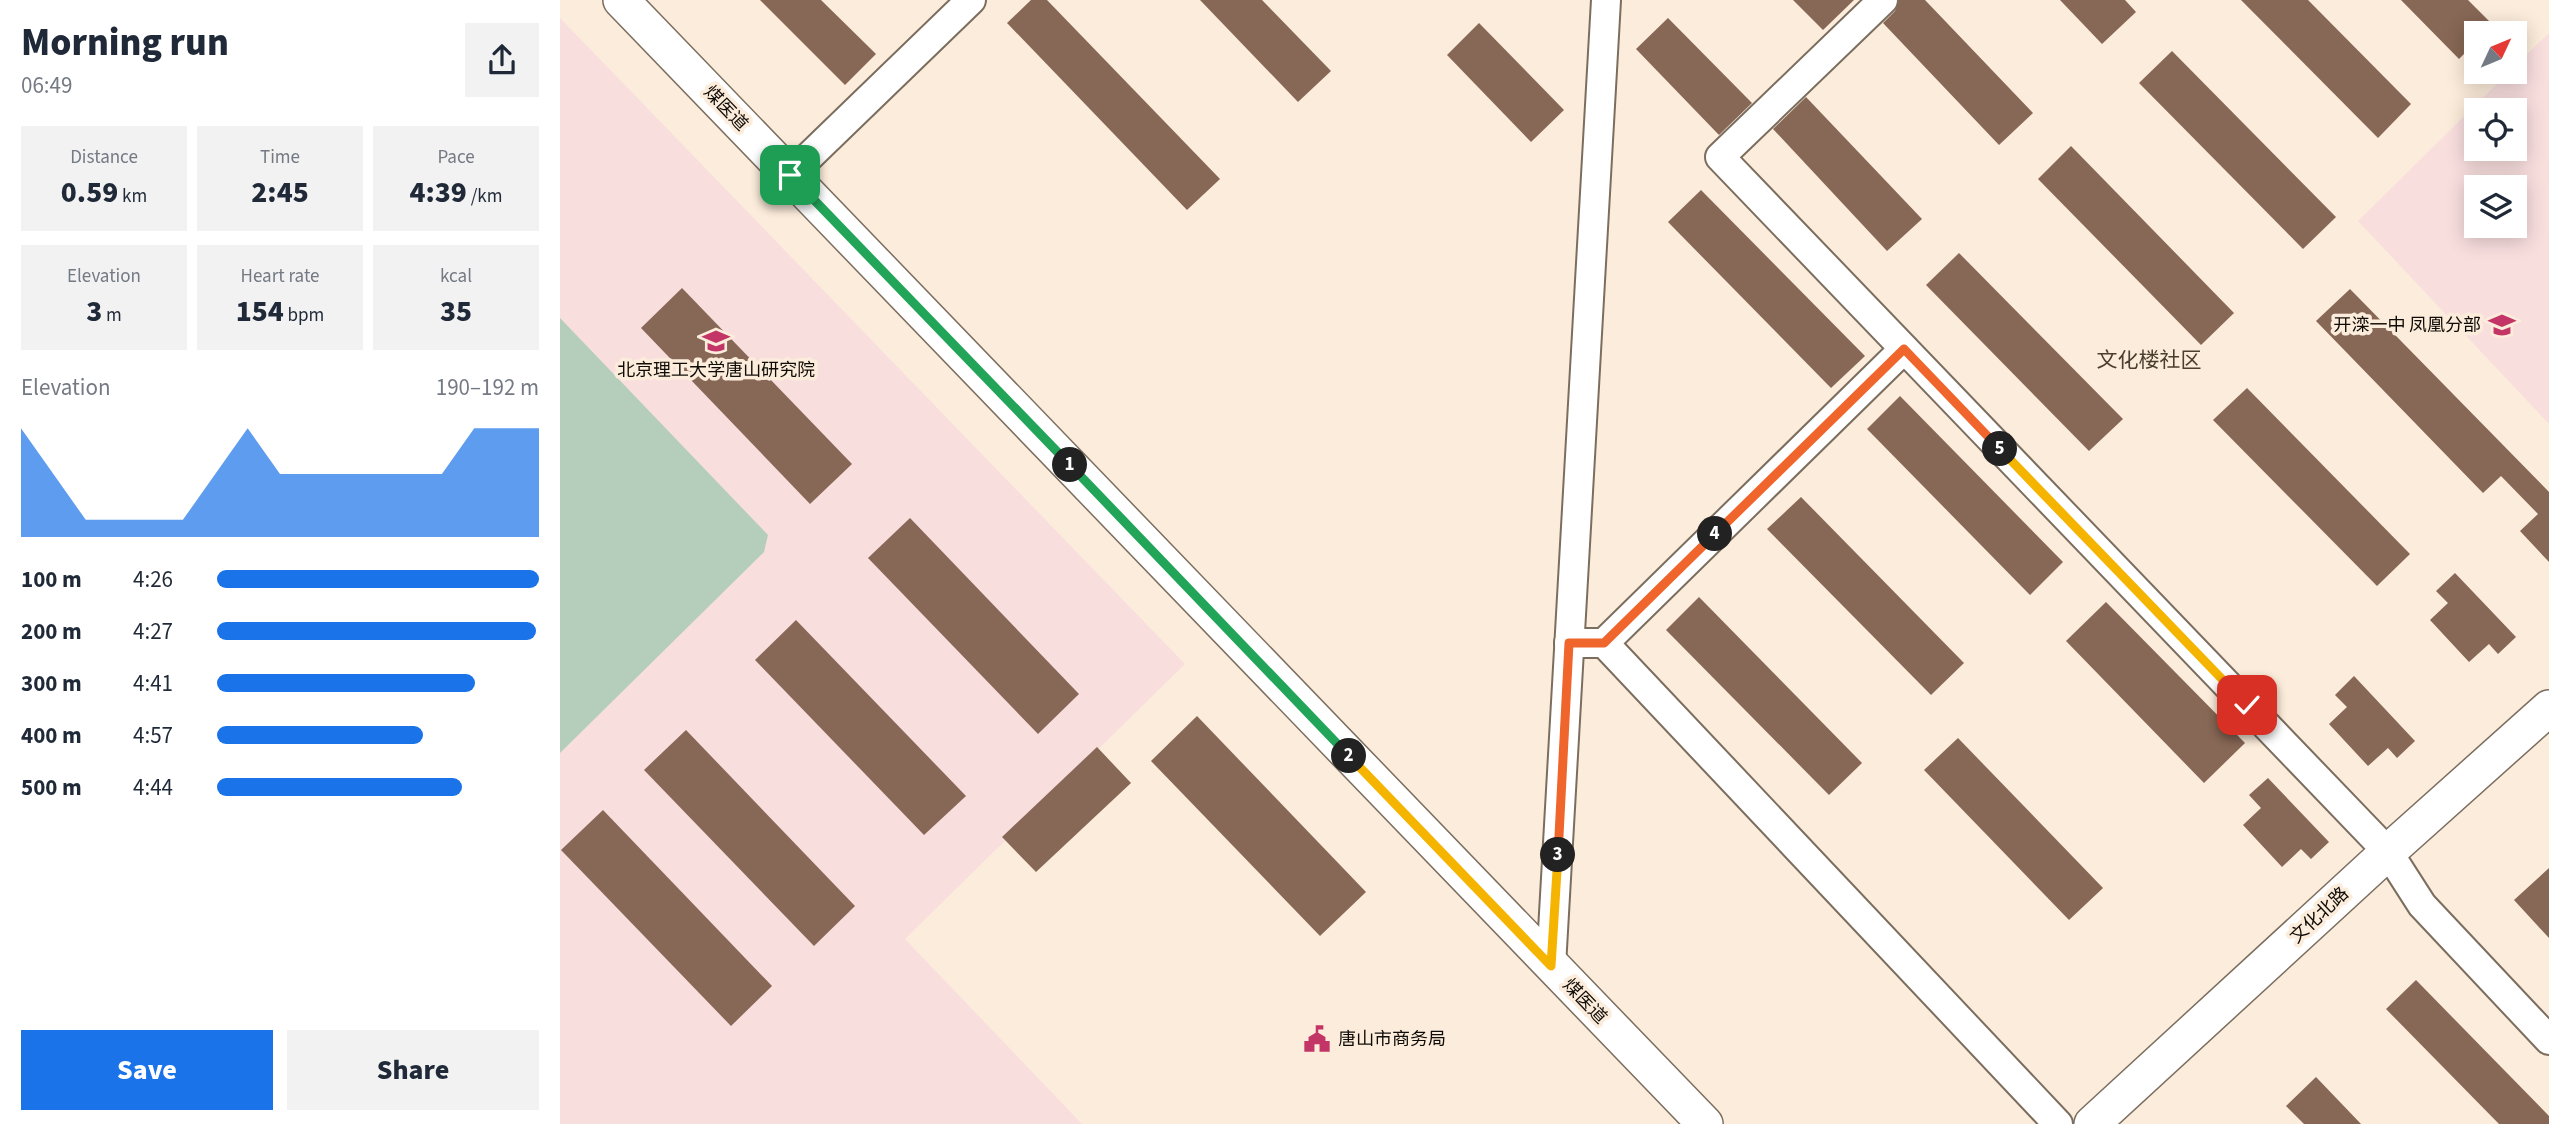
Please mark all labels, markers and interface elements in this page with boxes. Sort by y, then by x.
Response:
text: Morning run [21,16,229,70]
north arrow [2464,21,2527,84]
map controls [2464,21,2527,238]
button: share [465,23,539,97]
text: 06:49 [21,69,72,102]
street label: 煤医道 [698,80,753,136]
button: locate [2464,98,2527,161]
text: Distance [70,144,138,171]
text: Time [260,144,300,171]
text: Pace [437,144,475,171]
pin [760,145,820,205]
icon: arrive [771,156,809,194]
text: 0.59 [61,171,118,214]
text: 2:45 [251,171,309,214]
text: 4:39 [410,171,467,214]
button: layers [2464,175,2527,238]
text: km [118,183,147,210]
text: /km [467,183,502,210]
text: Elevation [67,263,141,290]
text: Heart rate [241,263,320,290]
text: kcal [440,263,472,290]
text: 3 [86,290,102,333]
text: 154 [236,290,284,333]
text: 35 [440,290,472,333]
text: m [102,302,122,329]
text: bpm [284,302,324,329]
school or university icon: 开滦一中 凤凰分部 [2487,310,2517,340]
place label: 开滦一中 凤凰分部 [2333,313,2481,338]
school or university icon: 北京理工大学唐山研究院 [701,326,731,356]
district label: 文化楼社区 [2097,345,2202,375]
place label: 北京理工大学唐山研究院 [617,358,815,383]
text: Elevation [21,371,111,404]
text: 190–192 m [436,371,539,404]
pin: 5 [1982,432,2018,466]
text: 5 [1994,435,2005,462]
pin: 1 [1052,448,1088,482]
text: 1 [1064,451,1075,478]
pin: 4 [1698,516,1732,552]
text: 4 [1709,520,1720,547]
text: 100 m [21,563,82,596]
text: 4:26 [133,563,173,596]
text: 200 m [21,615,82,648]
text: 4:27 [133,615,173,648]
text: 300 m [21,667,82,700]
text: 4:41 [133,667,173,700]
pin [2217,675,2277,735]
icon: check [2228,686,2266,724]
text: 400 m [21,719,82,752]
text: 4:57 [133,719,173,752]
pin: 2 [1332,738,1366,774]
text: 2 [1343,742,1354,769]
text: 500 m [21,771,82,804]
text: 4:44 [133,771,173,804]
pin: 3 [1541,838,1576,872]
text: 3 [1552,841,1563,868]
street label: 文化北路 [2284,882,2354,949]
street label: 煤医道 [1557,973,1612,1029]
public building icon: 唐山市商务局 [1302,1024,1332,1054]
place label: 唐山市商务局 [1338,1027,1446,1052]
button: Save [21,1030,273,1110]
button: Share [287,1030,539,1110]

